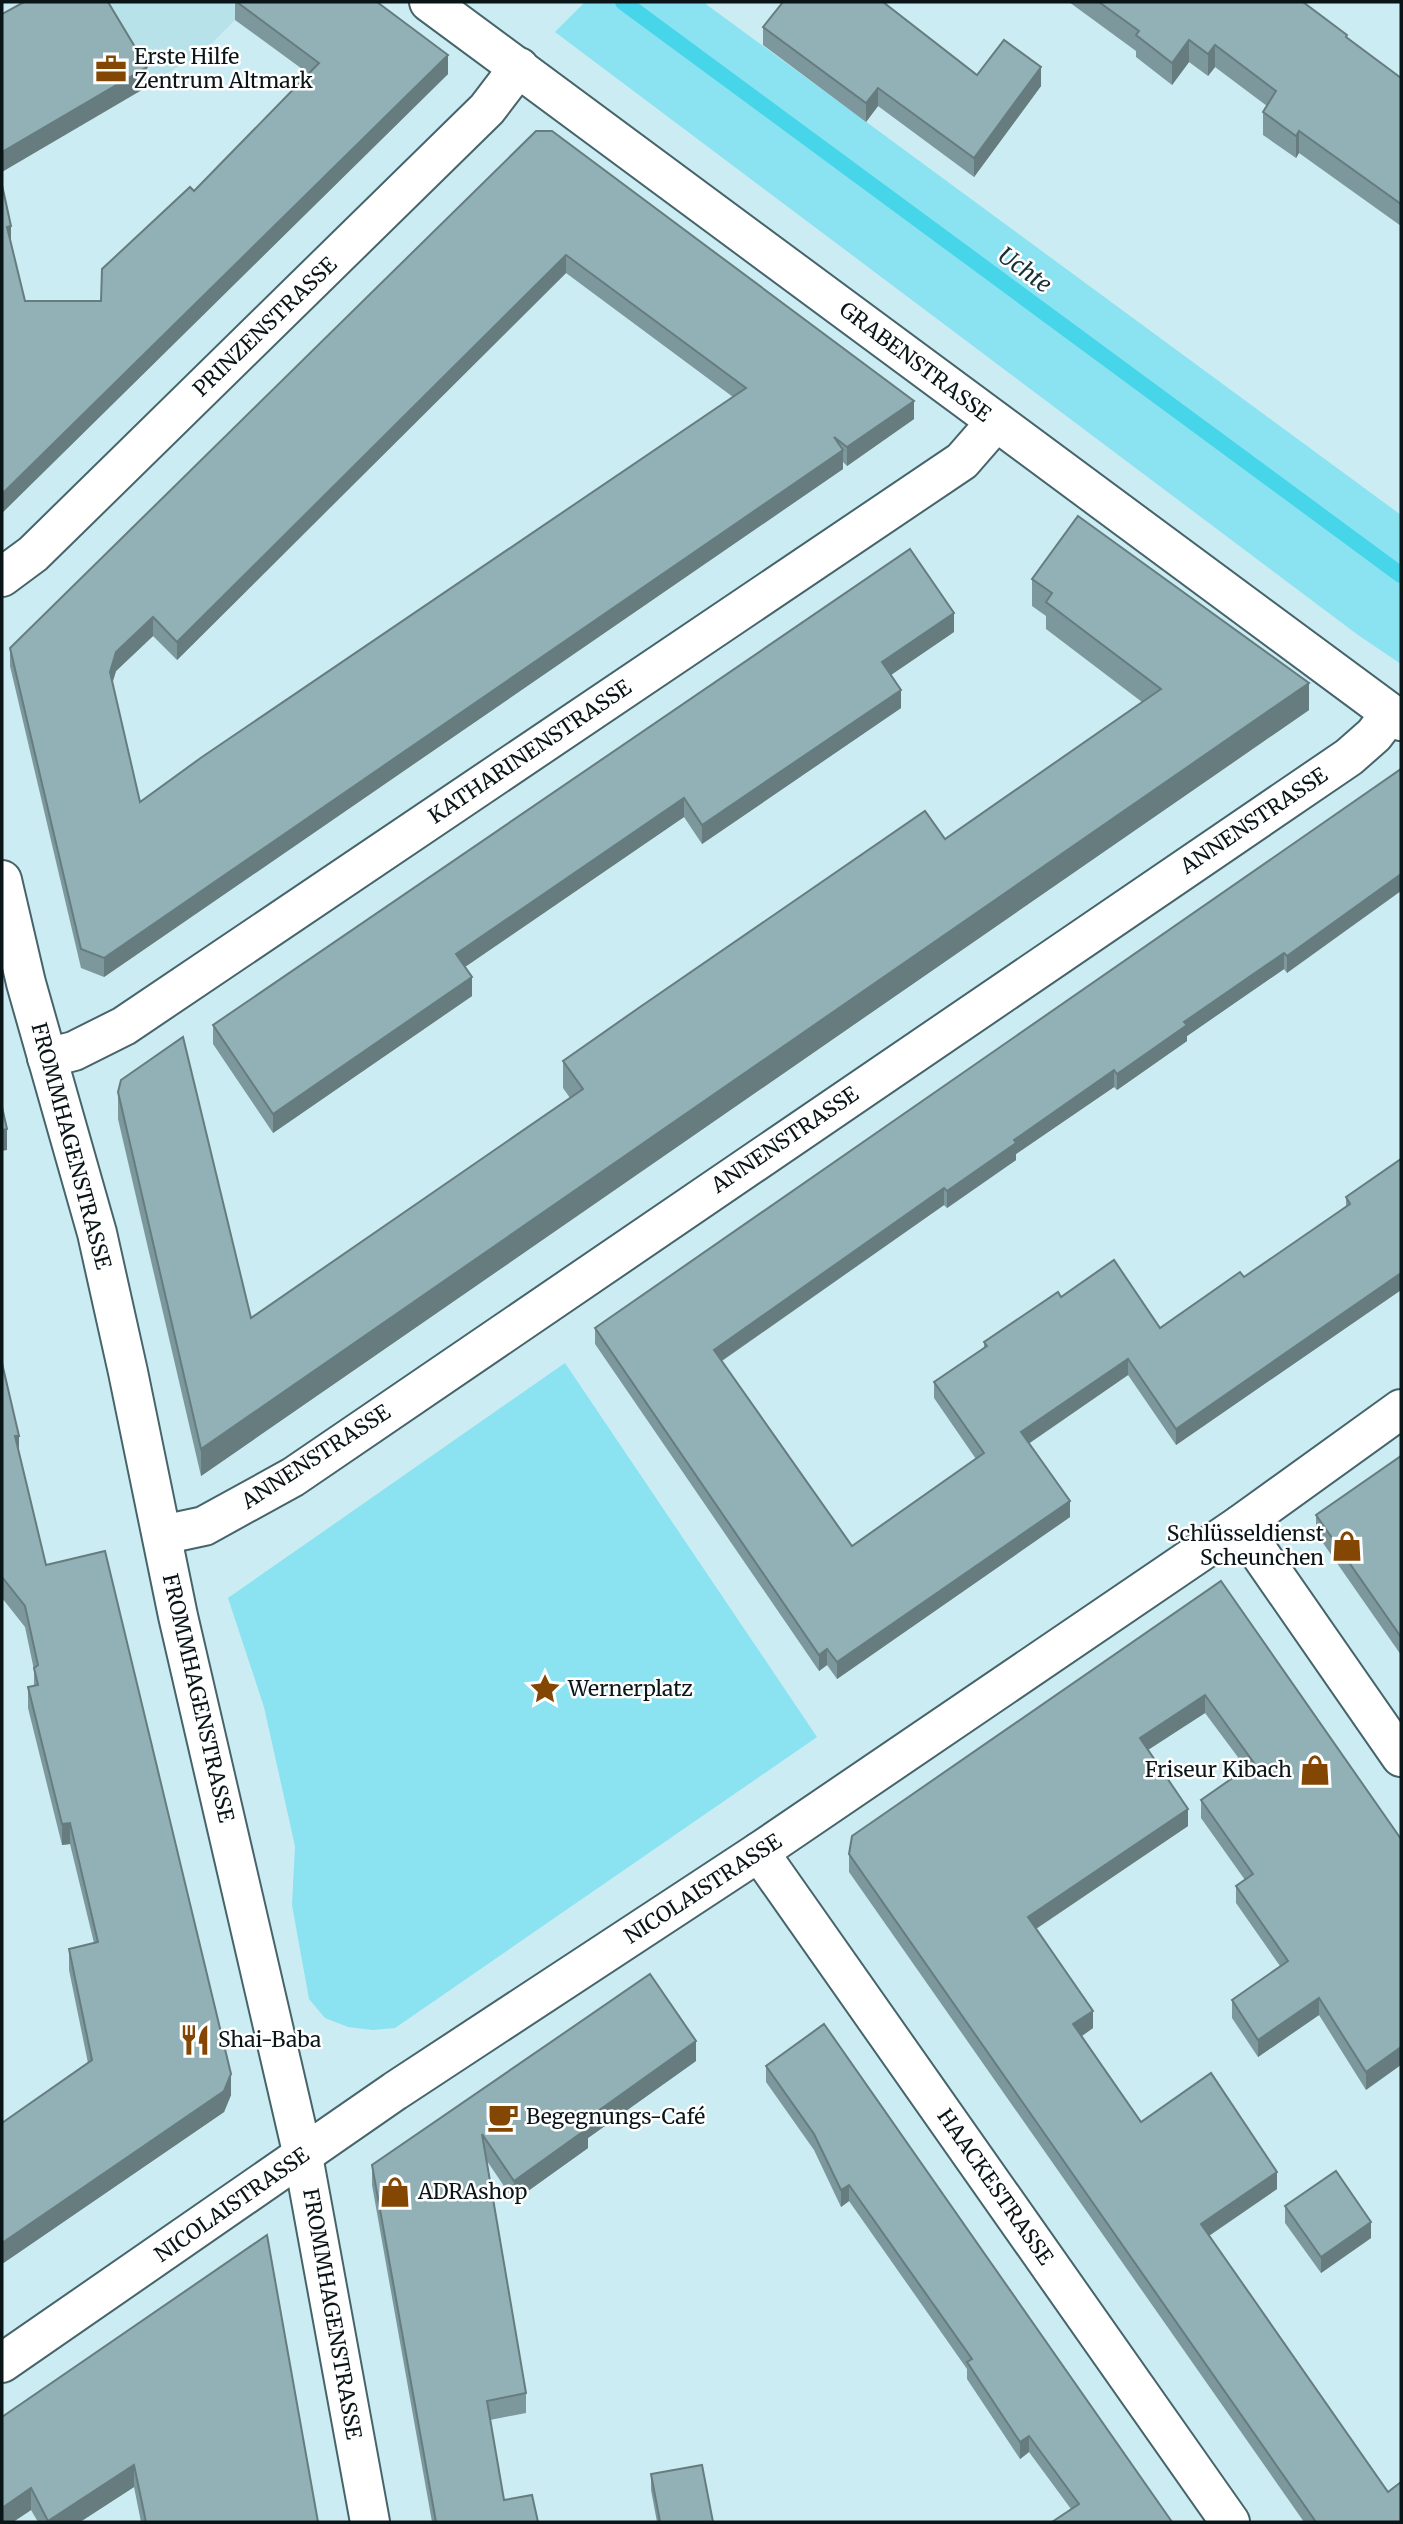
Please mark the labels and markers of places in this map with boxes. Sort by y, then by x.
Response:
place label: Erste Hilfe Zentrum Altmark [134,43,314,94]
office icon: Erste Hilfe Zentrum Altmark [94,52,128,86]
place label: Schlüsseldienst Scheunchen [1167,1520,1324,1571]
shop icon: Schlüsseldienst Scheunchen [1330,1529,1364,1563]
place icon: Wernerplatz [528,1672,562,1706]
place label: Wernerplatz [567,1675,693,1702]
shop icon: Friseur Kibach [1298,1753,1332,1787]
place label: Friseur Kibach [1145,1756,1292,1783]
restaurant icon: Shai-Baba [178,2023,212,2057]
place label: Shai-Baba [218,2026,321,2053]
cafe icon: Begegnungs-Café [486,2100,520,2134]
place label: Begegnungs-Café [526,2103,705,2130]
shop icon: ADRAshop [378,2175,412,2209]
place label: ADRAshop [417,2178,528,2205]

